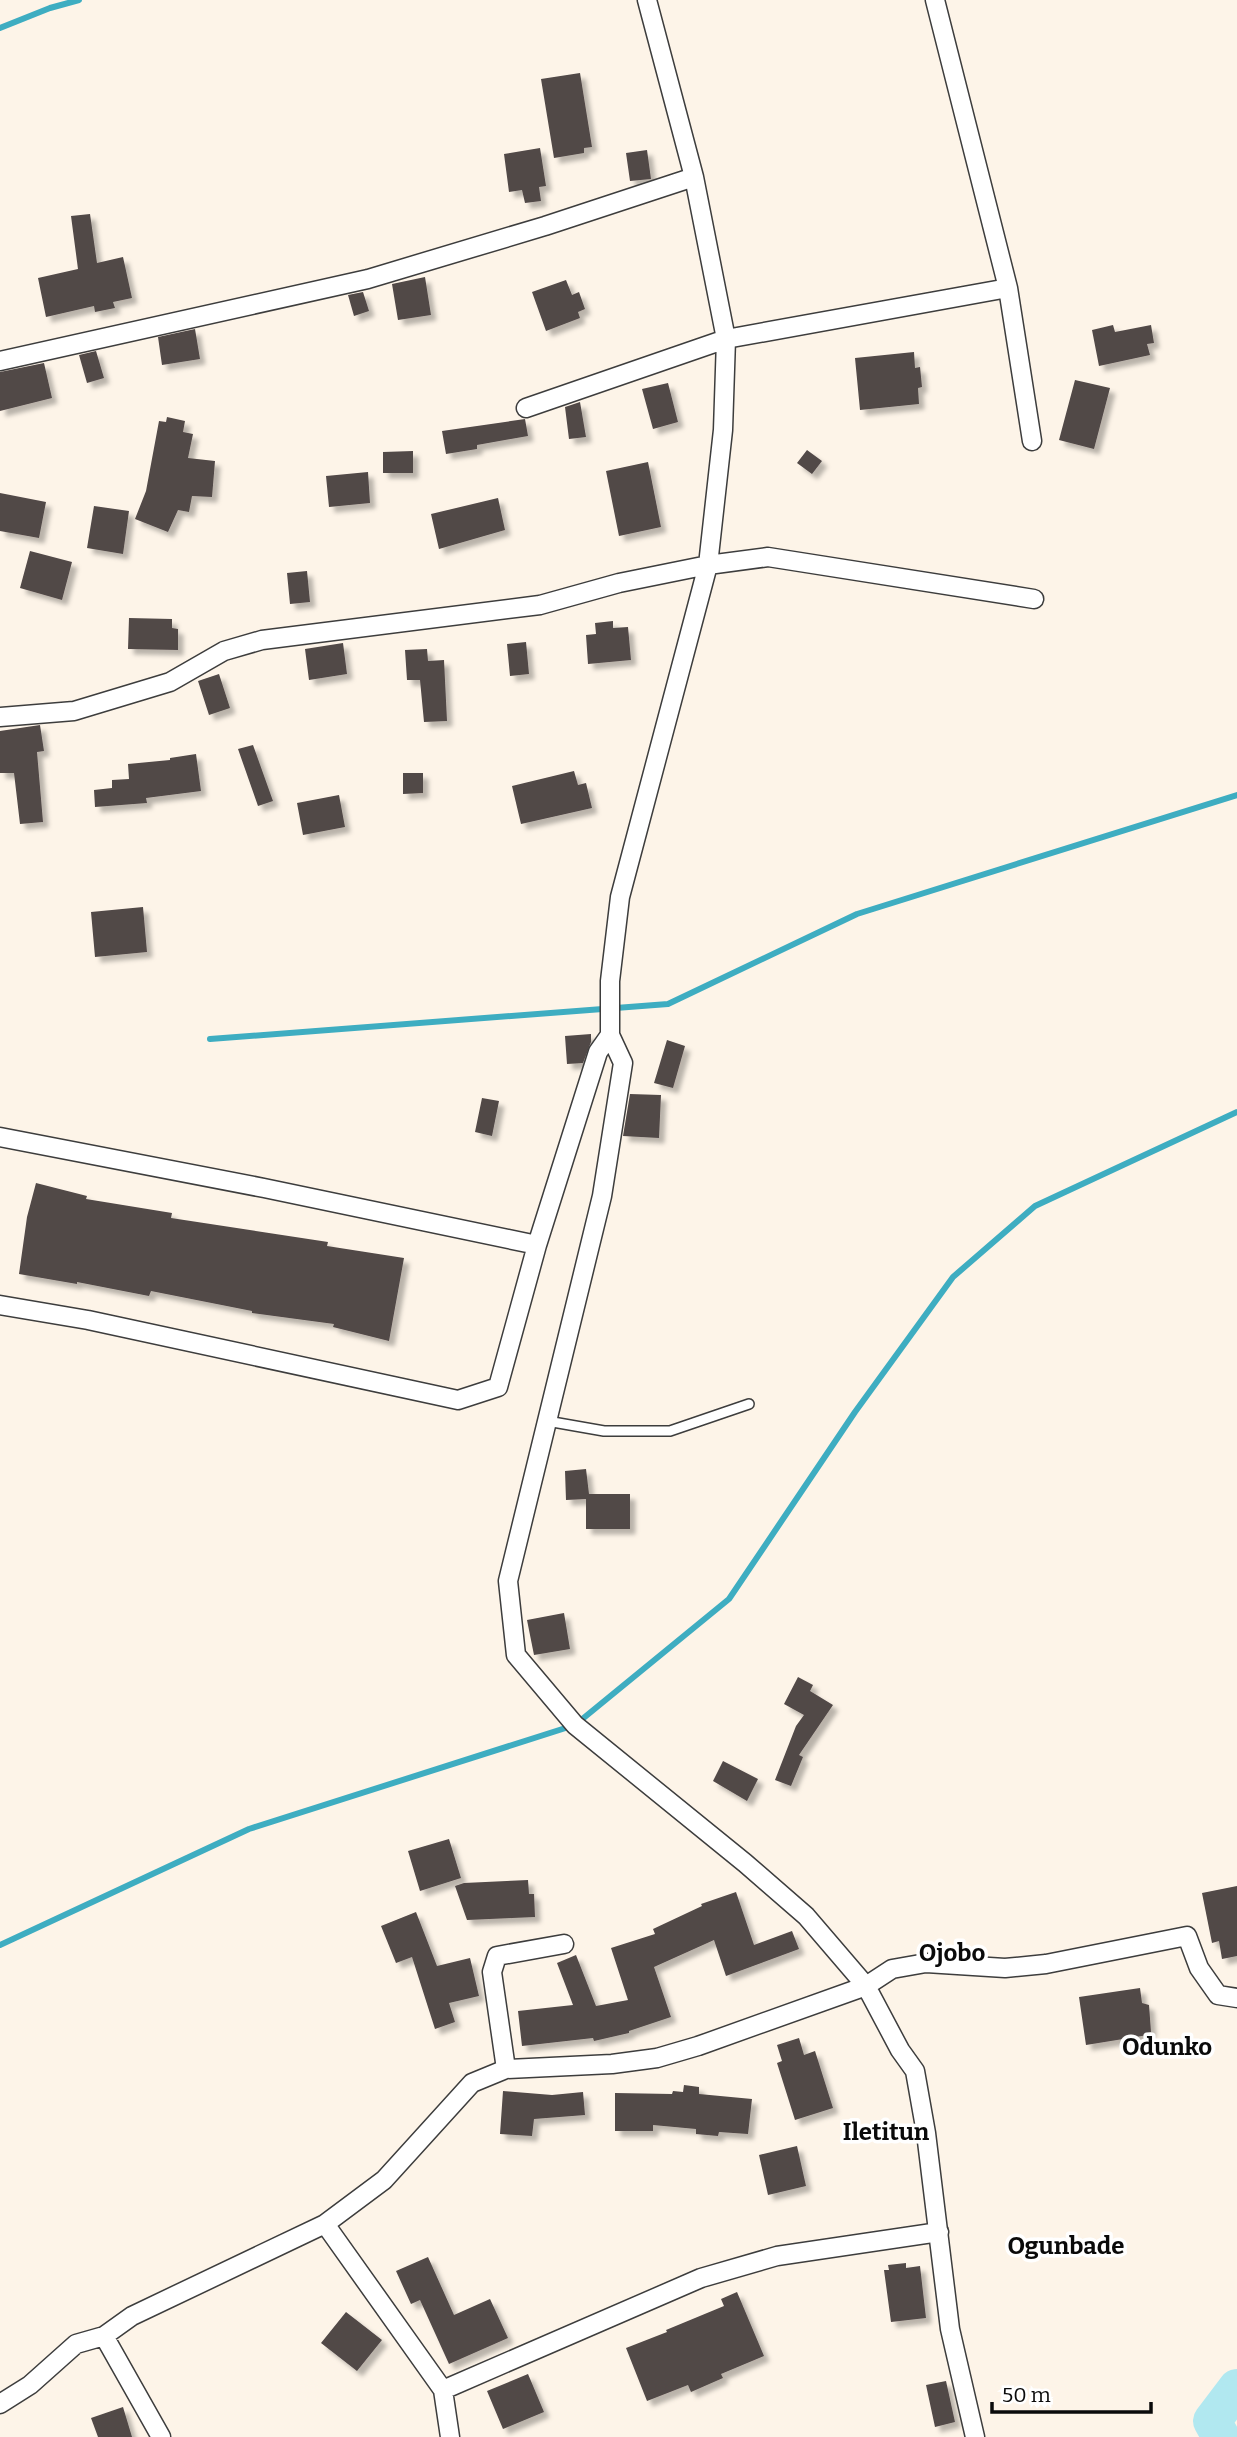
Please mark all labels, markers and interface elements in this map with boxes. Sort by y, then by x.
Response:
district label: Ojobo [919,1939,985,1967]
district label: Odunko [1122,2033,1212,2061]
district label: Iletitun [843,2118,930,2146]
district label: Ogunbade [1007,2232,1125,2260]
scale bar [992,2370,1151,2414]
text: 50 m [1002,2382,1051,2408]

